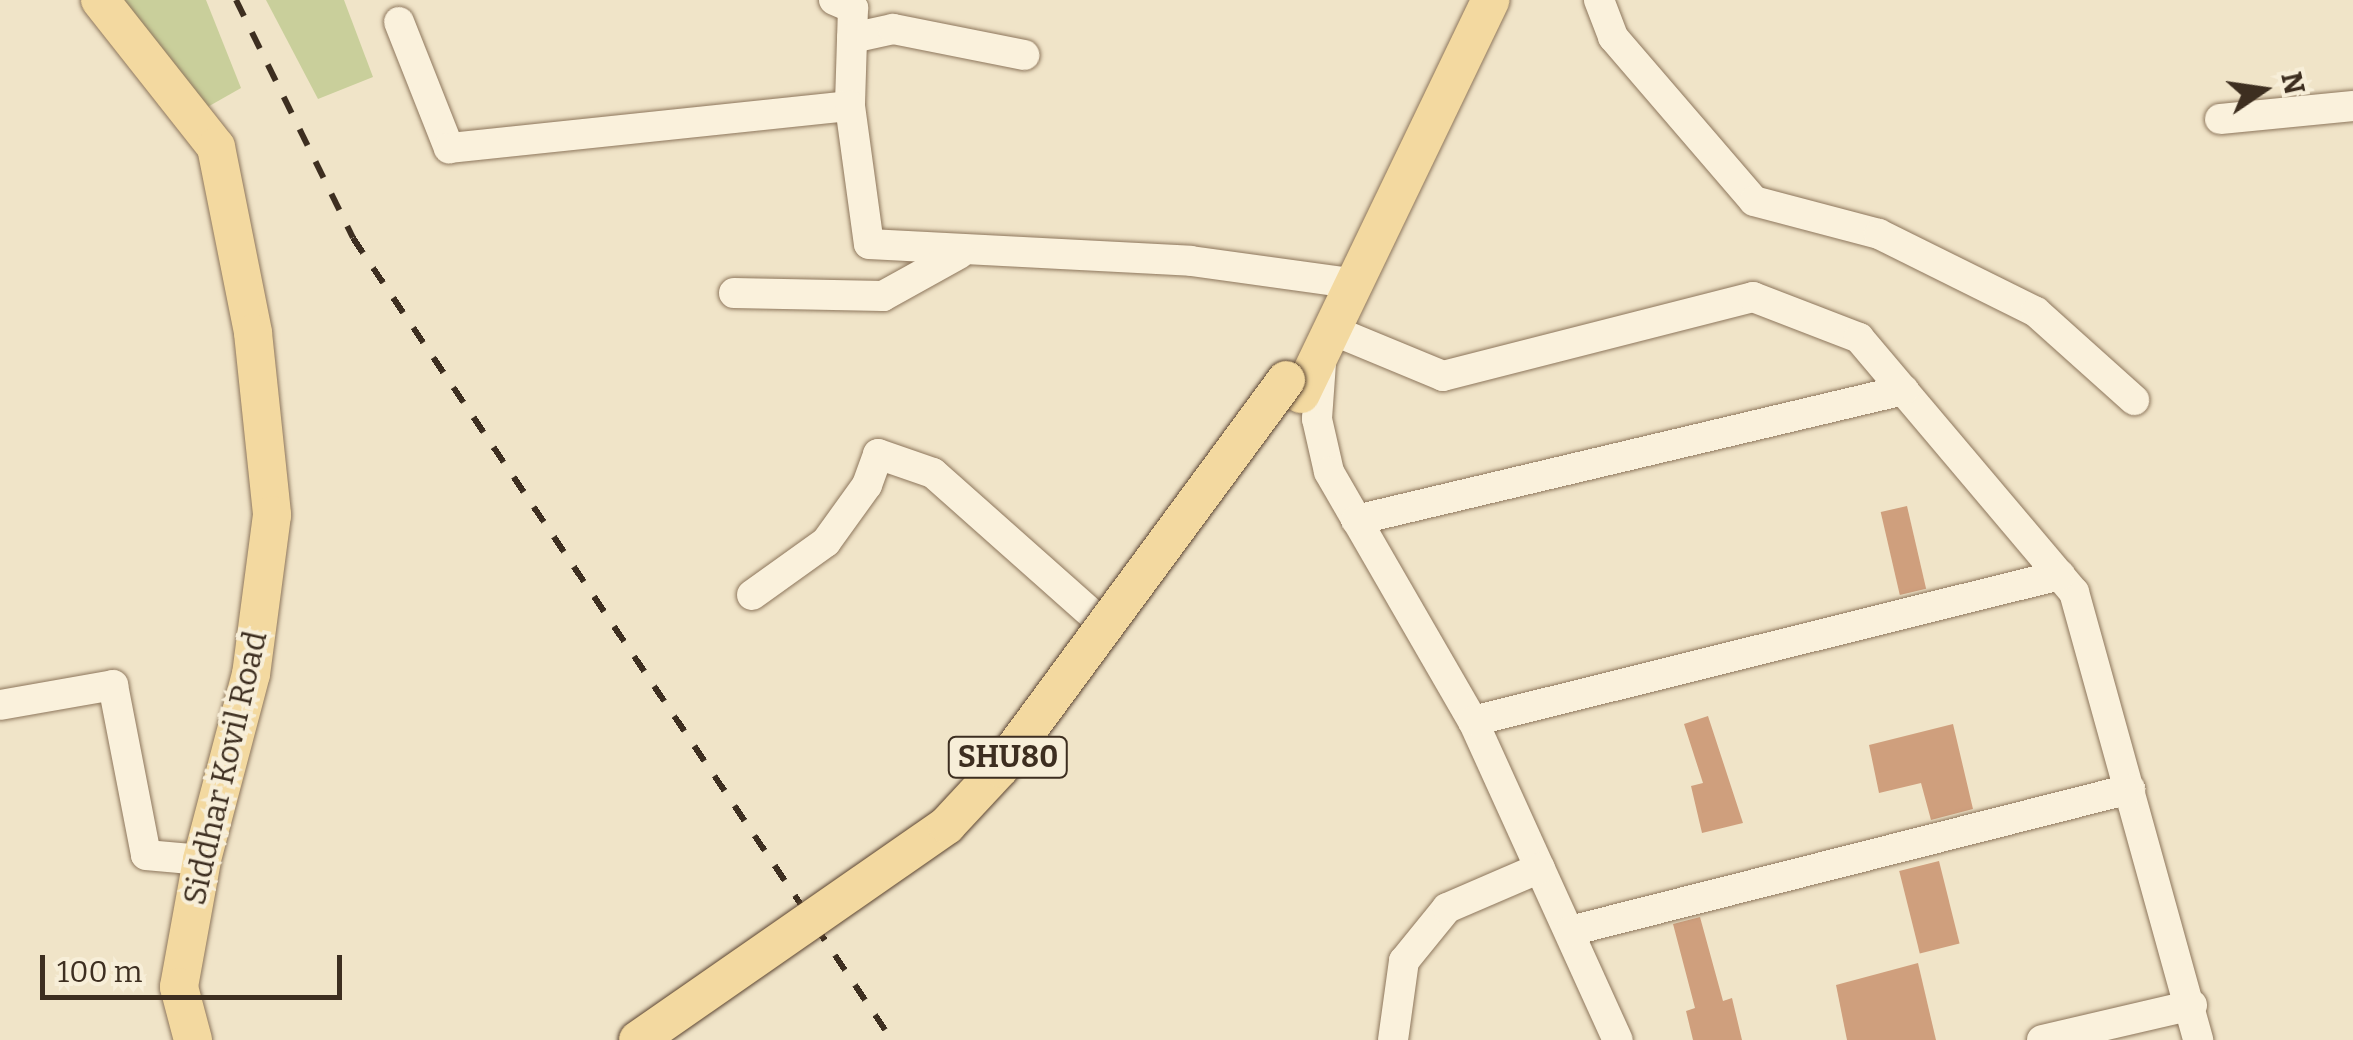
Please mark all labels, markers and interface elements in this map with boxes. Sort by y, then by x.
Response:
north arrow [2213,40,2313,140]
text: N [2274,69,2311,97]
street label: Siddhar Kovil Road [175,627,275,909]
road number: SHU80 [946,732,1070,782]
scale bar [45,935,348,997]
text: 100 m [57,954,142,990]

